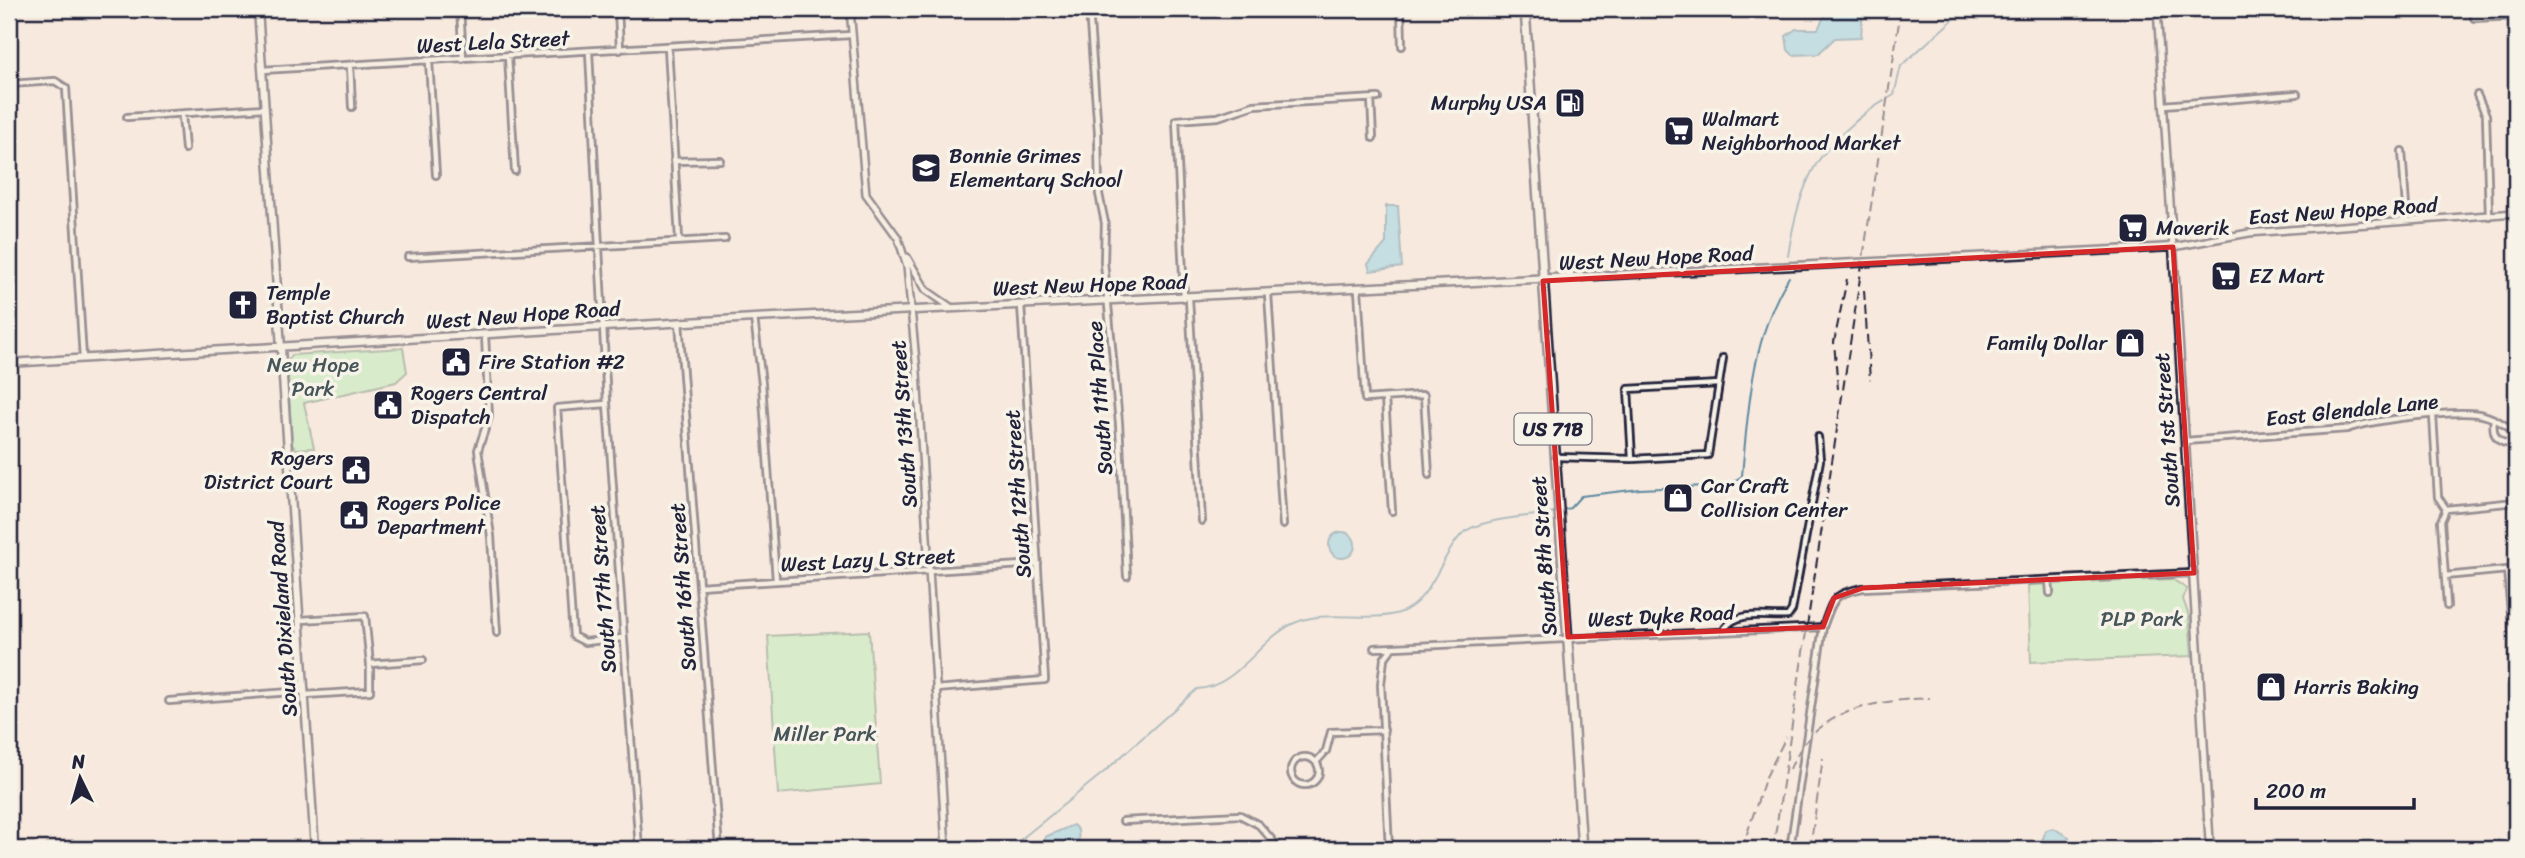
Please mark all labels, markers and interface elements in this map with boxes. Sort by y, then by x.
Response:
street label: West Lela Street [416,19,572,65]
place label: Murphy USA [1431,84,1547,122]
fuel station icon: Murphy USA [1553,86,1587,120]
place label: Walmart Neighborhood Market [1702,100,1902,162]
supermarket icon: Walmart Neighborhood Market [1662,114,1696,148]
place label: Bonnie Grimes Elementary School [949,137,1123,199]
school or university icon: Bonnie Grimes Elementary School [909,151,943,185]
street label: East New Hope Road [2247,185,2441,237]
place label: Maverik [2156,209,2230,247]
supermarket icon: Maverik [2116,211,2150,245]
street label: West New Hope Road [1558,234,1756,282]
place label: EZ Mart [2249,257,2325,295]
supermarket icon: EZ Mart [2209,259,2243,293]
street label: West New Hope Road [992,263,1190,307]
place label: Temple Baptist Church [266,274,405,336]
church icon: Temple Baptist Church [226,288,260,322]
street label: West New Hope Road [425,289,623,341]
street label: South 11th Place [1076,320,1124,476]
place label: Family Dollar [1987,324,2108,362]
shop icon: Family Dollar [2113,326,2147,360]
street label: South 13th Street [879,339,929,509]
place label: Fire Station #2 [479,343,625,381]
public building icon: Fire Station #2 [439,345,473,379]
park label: New Hope Park [267,346,359,408]
street label: South 1st Street [2143,351,2191,509]
place label: Rogers Central Dispatch [411,374,548,436]
street label: East Glendale Lane [2264,382,2440,438]
public building icon: Rogers Central Dispatch [371,388,405,422]
street label: South 12th Street [993,409,1043,579]
road number: US 71B [1514,414,1592,444]
place label: Rogers District Court [204,439,333,501]
public building icon: Rogers District Court [339,453,373,487]
place label: Car Craft Collision Center [1701,467,1848,529]
street label: South 8th Street [1519,475,1569,637]
shop icon: Car Craft Collision Center [1661,481,1695,515]
place label: Rogers Police Department [377,484,501,546]
public building icon: Rogers Police Department [337,498,371,532]
street label: South 16th Street [658,502,708,672]
street label: South 17th Street [578,504,628,674]
street label: South Dixieland Road [257,518,309,718]
street label: West Lazy L Street [780,536,956,584]
street label: West Dyke Road [1587,593,1737,639]
park label: PLP Park [2101,600,2184,638]
place label: Harris Baking [2294,668,2419,706]
shop icon: Harris Baking [2254,670,2288,704]
park label: Miller Park [774,715,876,753]
north arrow [46,742,116,812]
text: N [70,744,87,779]
scale bar [2256,767,2413,811]
text: 200 m [2266,772,2326,810]

